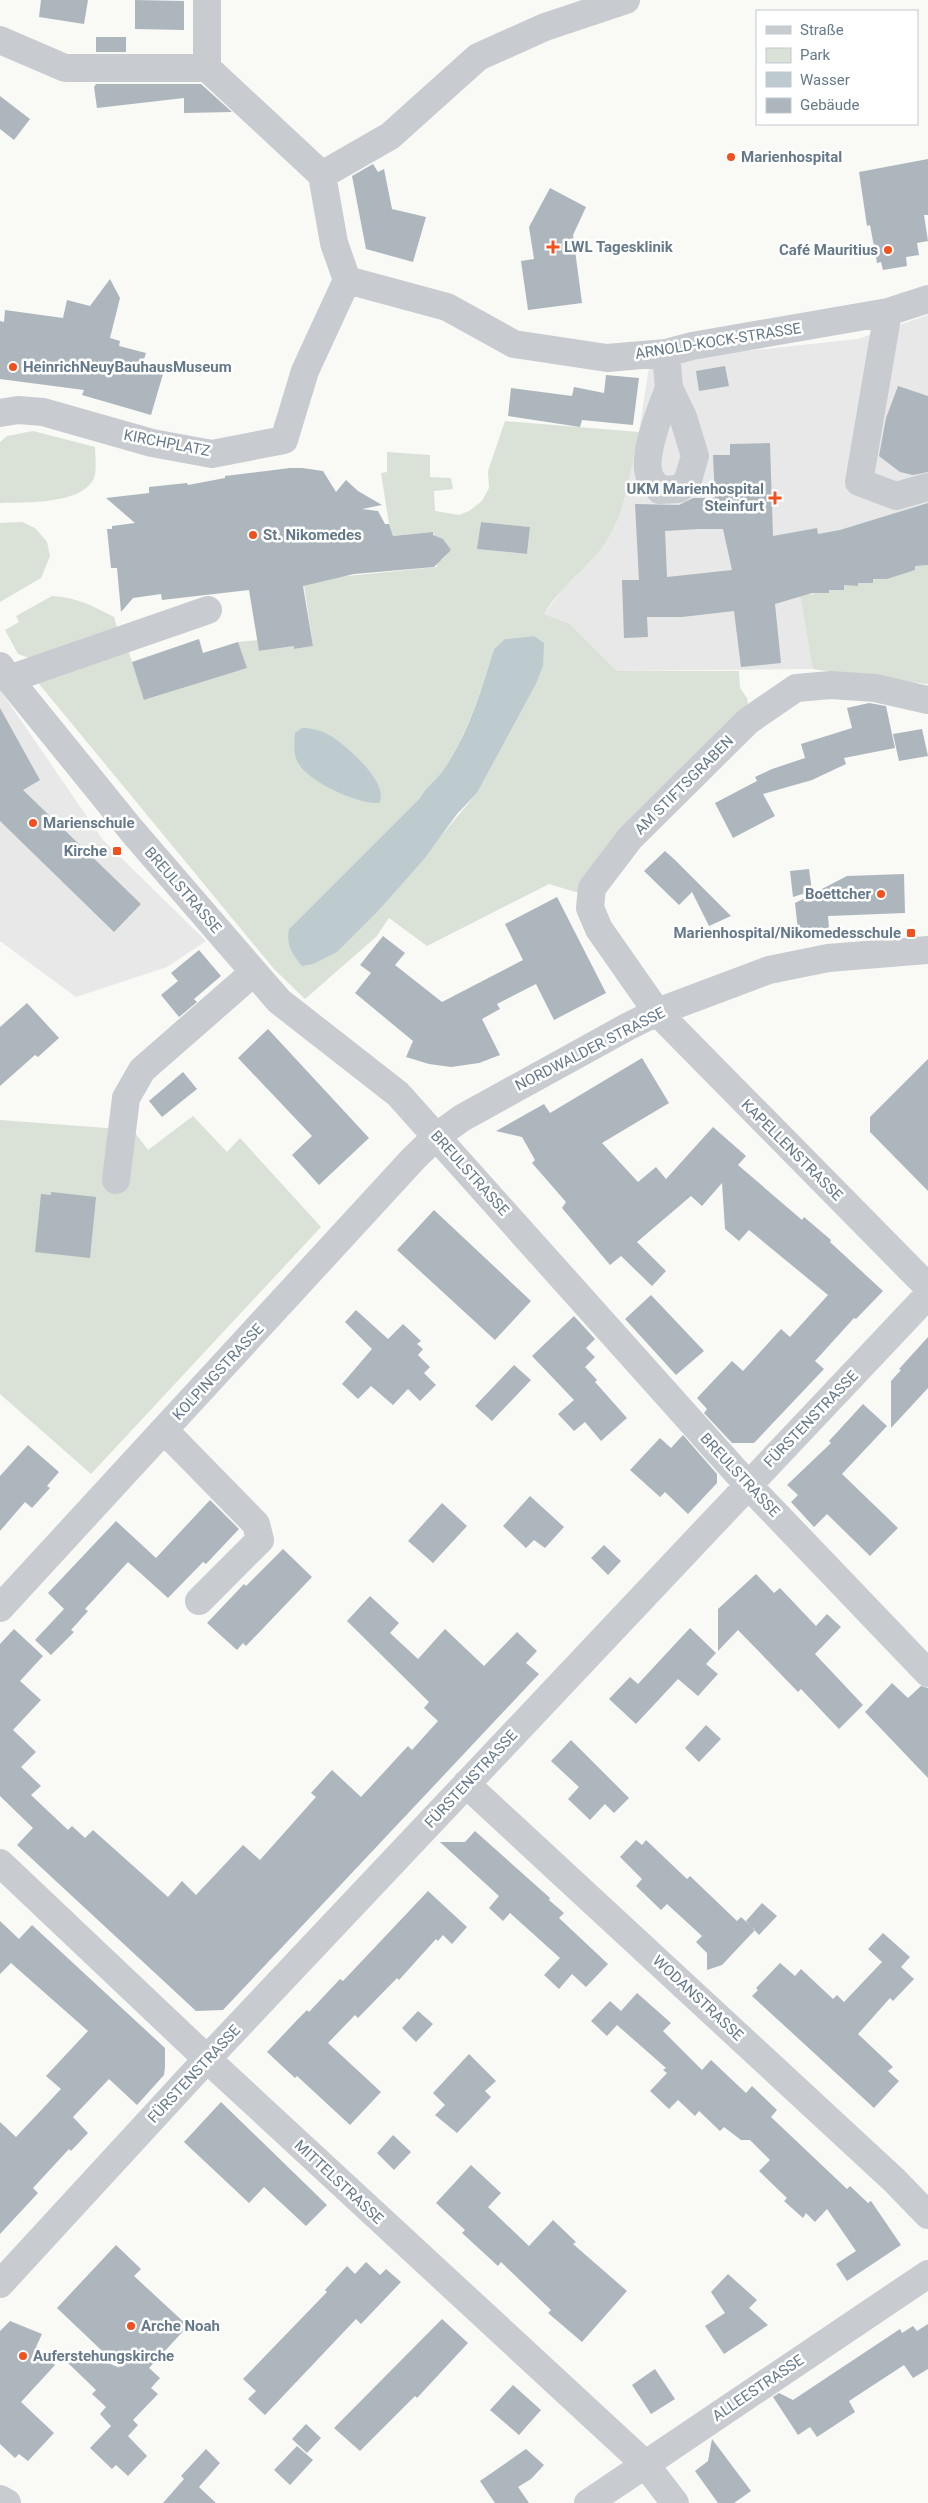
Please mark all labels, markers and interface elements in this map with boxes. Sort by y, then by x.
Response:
legend [756,10,918,125]
text: Straße [800,21,844,39]
text: Park [800,46,831,64]
text: Wasser [800,71,850,89]
text: Gebäude [800,96,859,114]
place label: Marienhospital [741,148,842,166]
marker: Marienhospital [725,151,737,163]
place label: LWL Tagesklinik [564,238,674,256]
marker: LWL Tagesklinik [546,240,560,254]
place label: Café Mauritius [779,241,878,259]
marker: Café Mauritius [882,244,894,256]
street label: ARNOLD-KOCK-STRASSE [634,319,803,363]
place label: HeinrichNeuyBauhausMuseum [23,358,232,376]
marker: HeinrichNeuyBauhausMuseum [7,361,19,373]
street label: KIRCHPLATZ [122,426,212,460]
place label: UKM Marienhospital Steinfurt [627,480,764,515]
marker: UKM Marienhospital Steinfurt [768,491,782,505]
place label: St. Nikomedes [263,526,362,544]
marker: St. Nikomedes [247,529,259,541]
street label: AM STIFTSGRABEN [631,732,737,838]
place label: Marienschule [43,814,135,832]
marker: Marienschule [27,817,39,829]
place label: Kirche [64,842,107,860]
street label: BREULSTRASSE [141,843,226,937]
marker: Kirche [111,845,123,857]
place label: Boettcher [805,885,871,903]
marker: Boettcher [875,888,887,900]
place label: Marienhospital/Nikomedesschule [673,924,901,942]
marker: Marienhospital/Nikomedesschule [905,927,917,939]
street label: NORDWALDER STRASSE [512,1003,668,1095]
street label: KAPELLENSTRASSE [738,1096,847,1205]
street label: BREULSTRASSE [427,1127,513,1220]
street label: KOLPINGSTRASSE [169,1320,268,1424]
street label: FÜRSTENSTRASSE [760,1367,862,1471]
street label: BREULSTRASSE [697,1429,784,1521]
street label: FÜRSTENSTRASSE [421,1726,521,1832]
street label: WODANSTRASSE [649,1952,747,2045]
street label: FÜRSTENSTRASSE [144,2021,244,2127]
street label: MITTELSTRASSE [291,2136,387,2228]
place label: Arche Noah [141,2317,220,2335]
marker: Arche Noah [125,2320,137,2332]
place label: Auferstehungskirche [33,2347,174,2365]
marker: Auferstehungskirche [17,2350,29,2362]
street label: ALLEESTRASSE [709,2351,807,2425]

